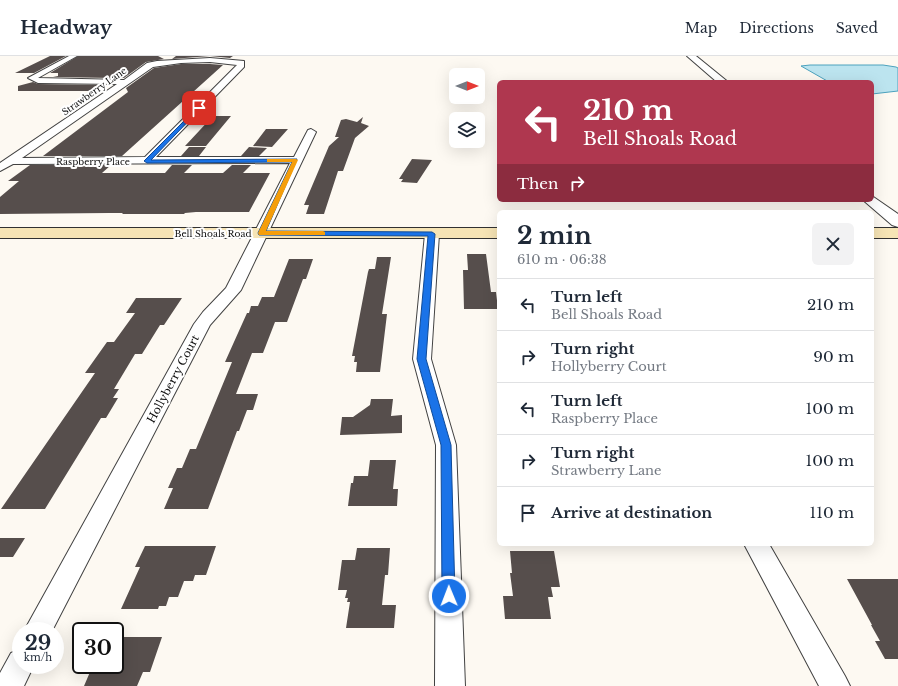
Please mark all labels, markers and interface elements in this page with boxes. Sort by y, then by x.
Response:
text: Headway [20,16,112,39]
text: Map [685,19,717,37]
text: Directions [739,19,814,37]
text: Saved [836,19,878,37]
street label: Strawberry Lane [60,65,128,117]
north arrow [449,68,485,104]
map controls [449,68,485,148]
pin [182,91,216,125]
text: 210 m [583,93,673,128]
icon: left [517,96,569,148]
icon: arrive [188,97,210,119]
button: layers [449,112,485,148]
text: Bell Shoals Road [583,128,737,150]
street label: Raspberry Place [56,156,130,167]
icon: right [566,172,588,194]
text: Then [517,174,558,193]
text: 2 min [517,221,592,250]
button: close [812,223,854,265]
street label: Bell Shoals Road [175,228,251,239]
text: 610 m · 06:38 [517,251,607,268]
text: Turn left [551,287,622,306]
icon: left [517,294,539,316]
text: 210 m [807,295,854,314]
text: Bell Shoals Road [551,306,662,323]
street label: Hollyberry Court [144,332,203,425]
text: Turn right [551,339,634,358]
icon: right [517,346,539,368]
text: 90 m [813,347,854,366]
text: Hollyberry Court [551,358,667,375]
text: Turn left [551,391,622,410]
icon: left [517,398,539,420]
text: 100 m [805,399,854,418]
text: Raspberry Place [551,410,658,427]
text: Turn right [551,443,634,462]
icon: right [517,450,539,472]
text: 100 m [805,451,854,470]
text: Strawberry Lane [551,462,662,479]
icon: arrive [517,502,539,524]
text: Arrive at destination [551,503,712,522]
text: 110 m [810,503,854,522]
position arrow [428,575,470,617]
speed limit sign: 30 [72,622,124,674]
text: 29 [25,631,51,655]
text: km/h [24,651,52,664]

